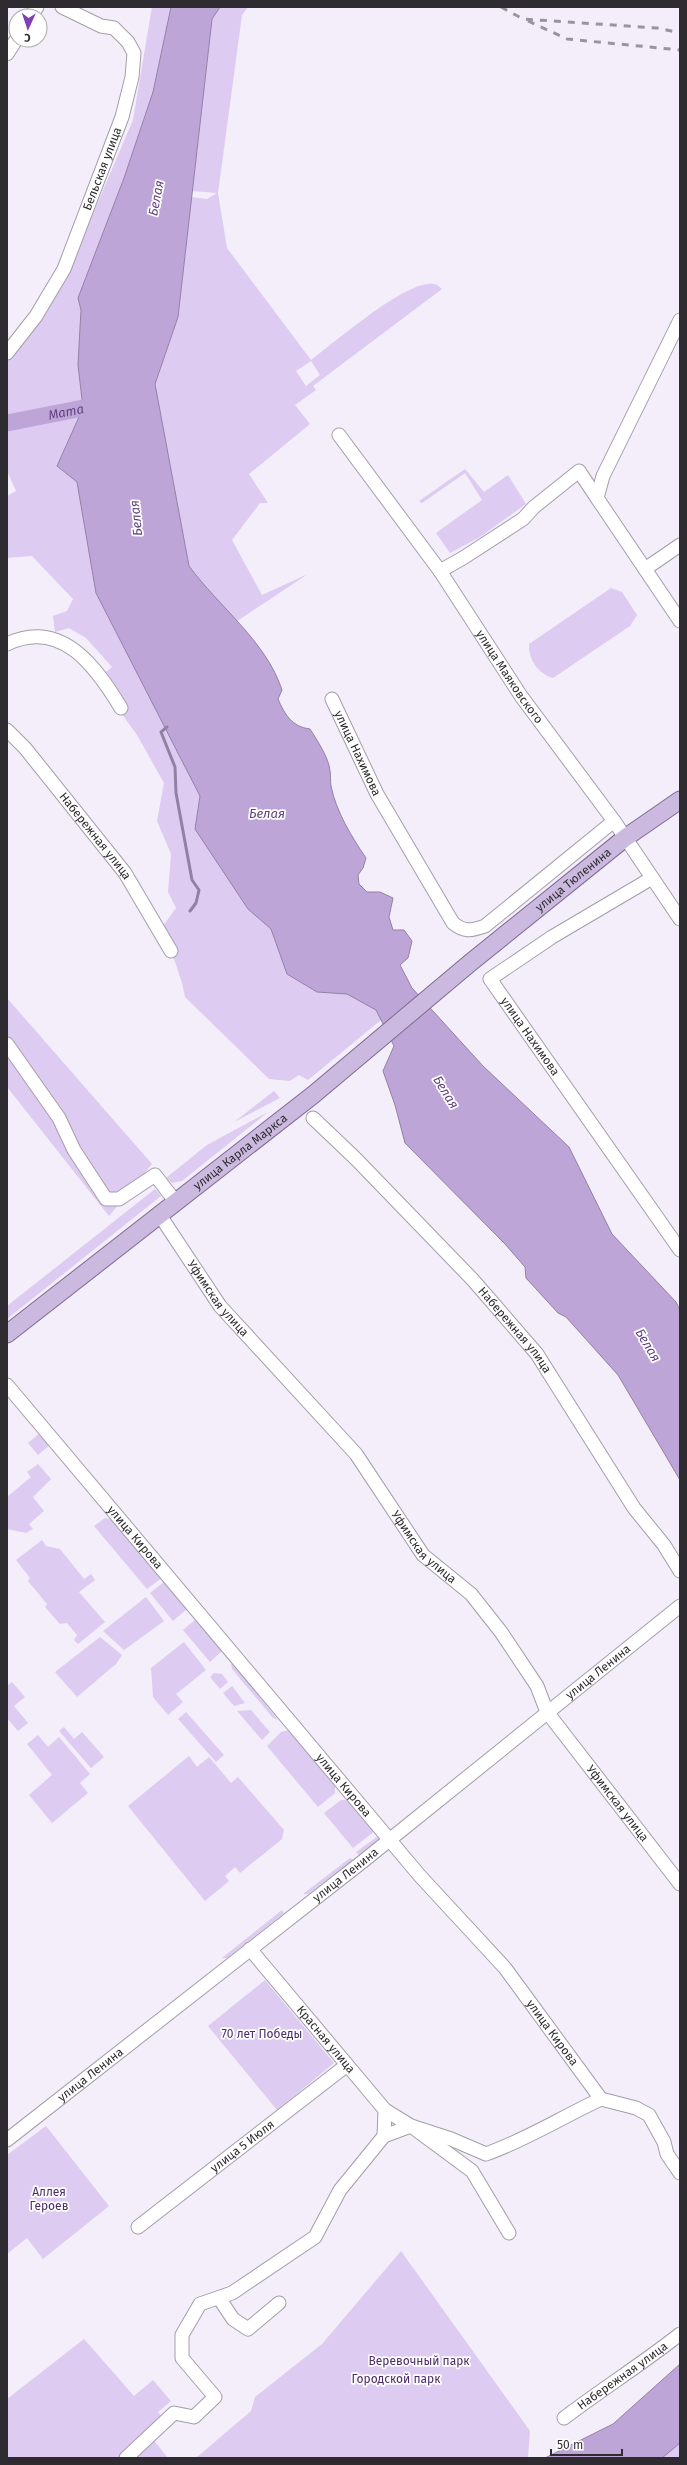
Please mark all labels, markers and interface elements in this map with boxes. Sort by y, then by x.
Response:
north arrow [8,8,48,48]
text: С [23,31,31,44]
street label: Бельская улица [80,125,124,212]
water label: Белая [145,179,167,217]
water label: Мата [47,401,85,422]
water label: Белая [127,499,145,537]
street label: улица Маяковского [473,627,546,726]
street label: улица Нахимова [332,708,384,798]
street label: Набережная улица [56,790,134,882]
water label: Белая [249,806,285,821]
street label: улица Тюленина [533,845,614,914]
street label: улица Нахимова [498,994,563,1078]
water label: Белая [430,1073,462,1111]
street label: улица Карла Маркса [191,1111,290,1193]
street label: Уфимская улица [184,1257,252,1339]
street label: Набережная улица [475,1284,554,1376]
water label: Белая [632,1326,664,1364]
street label: улица Кирова [105,1503,166,1572]
street label: Уфимская улица [388,1508,459,1586]
street label: улица Ленина [563,1642,633,1702]
street label: улица Кирова [313,1751,374,1820]
street label: Уфимская улица [584,1762,651,1844]
street label: улица Ленина [310,1845,381,1905]
street label: улица Кирова [524,1997,581,2068]
street label: Красная улица [294,2003,358,2076]
park label: 70 лет Победы [222,2027,302,2041]
street label: улица Ленина [55,2045,126,2105]
street label: улица 5 Июля [208,2117,277,2175]
park label: Аллея Героев [30,2185,69,2213]
street label: Набережная улица [575,2339,670,2413]
park label: Веревочный парк [368,2354,470,2368]
park label: Городской парк [352,2372,441,2386]
scale bar [551,2431,622,2457]
text: 50 m [557,2438,583,2452]

